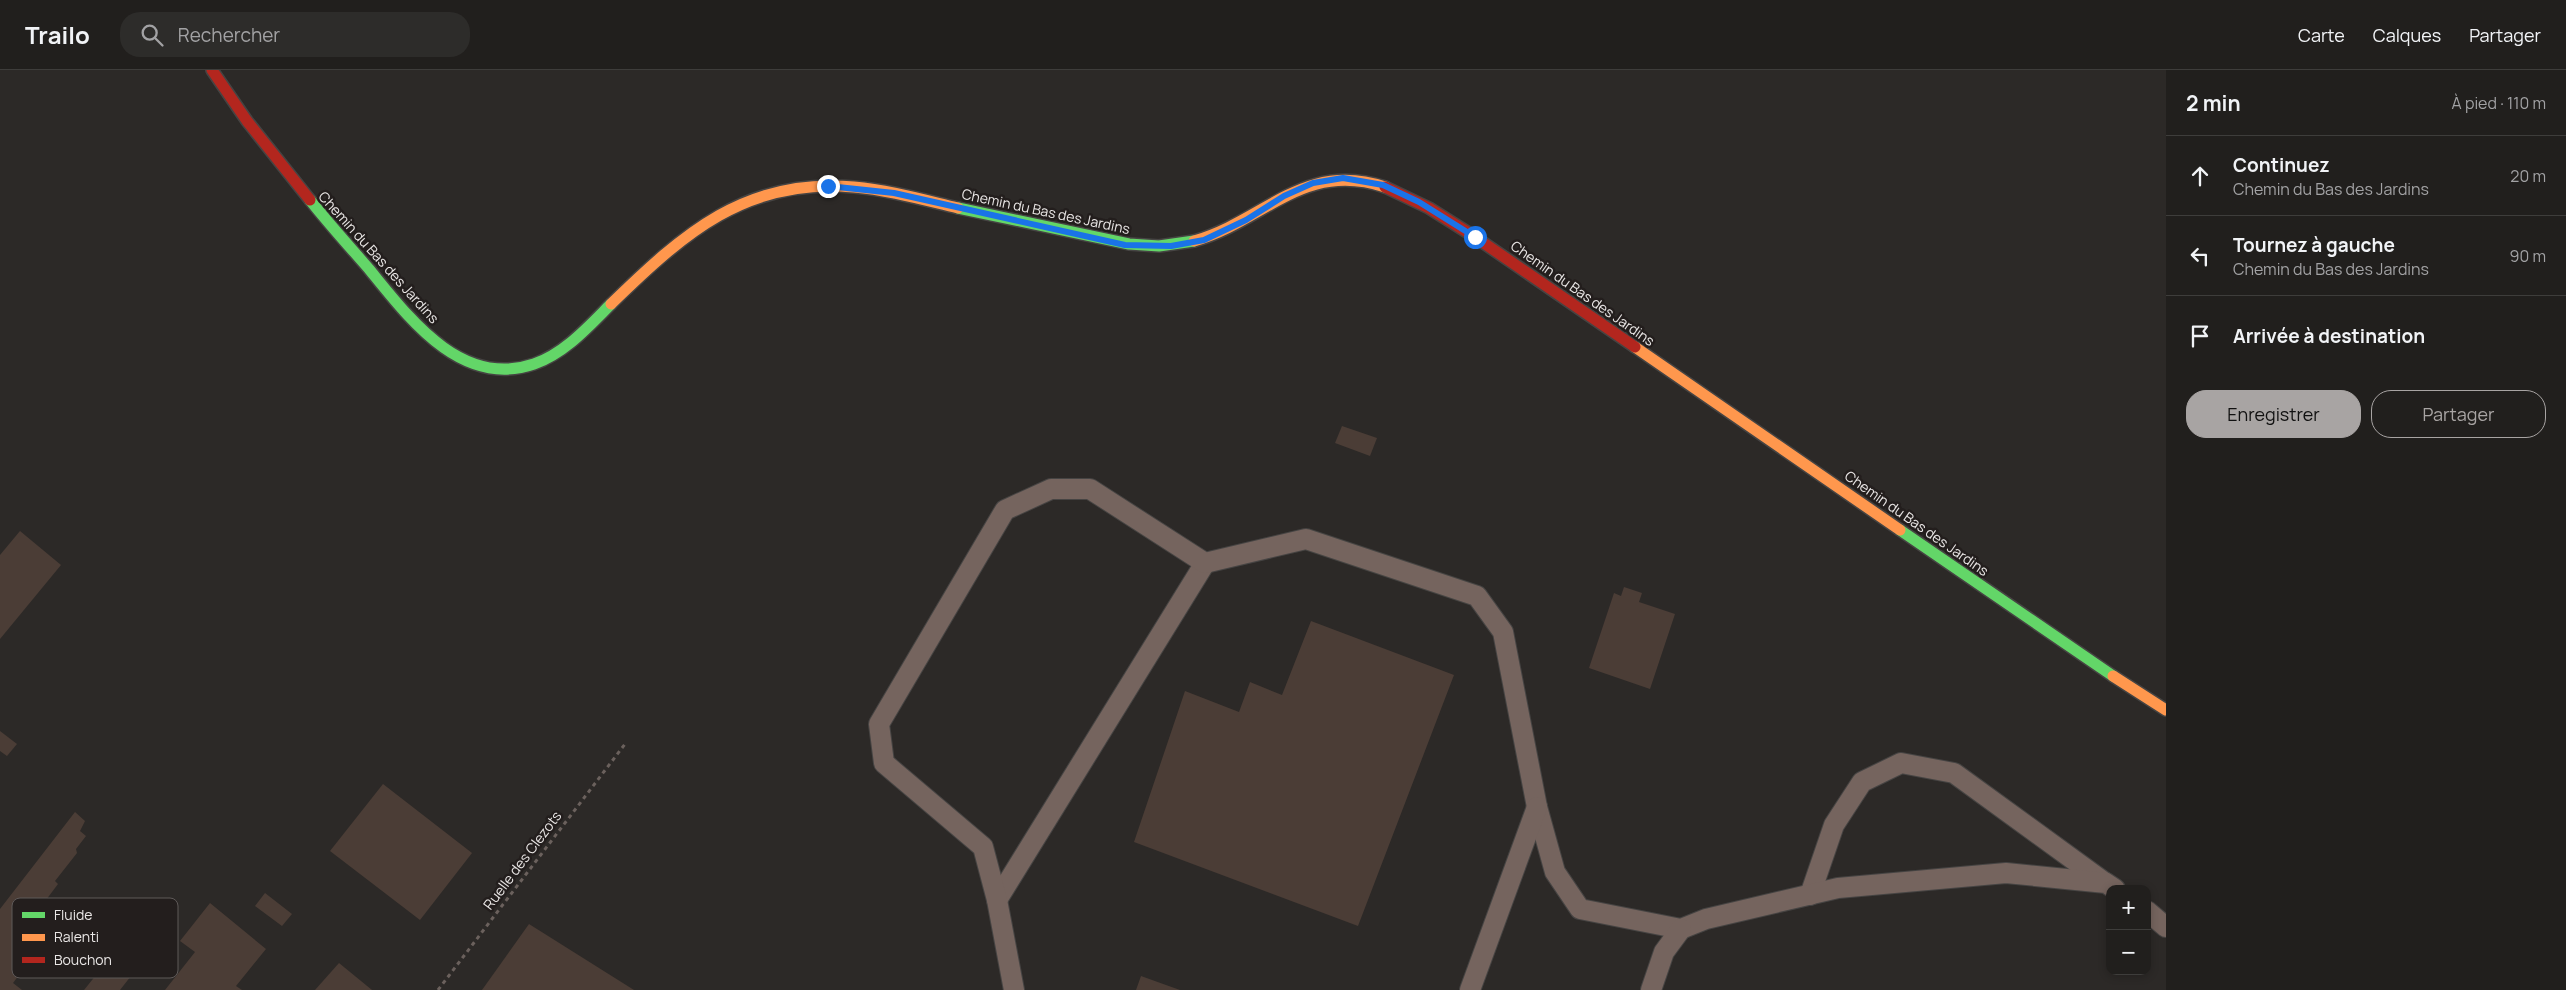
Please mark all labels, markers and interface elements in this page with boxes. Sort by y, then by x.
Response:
search box [120,12,470,57]
text: Trailo [25,18,90,51]
icon: search [138,21,166,49]
text: Rechercher [178,22,280,48]
text: Carte [2298,23,2345,47]
text: Calques [2373,23,2441,47]
text: Partager [2469,23,2541,47]
text: 2 min [2186,89,2241,117]
text: À pied · 110 m [2452,92,2546,114]
text: Continuez [2233,152,2330,178]
icon: ahead [2186,162,2214,190]
text: 20 m [2510,165,2546,187]
route end [817,175,840,198]
text: Chemin du Bas des Jardins [2233,178,2429,200]
street label: Chemin du Bas des Jardins [960,184,1132,238]
street label: Chemin du Bas des Jardins [315,187,443,327]
route start [1464,226,1487,249]
text: Tournez à gauche [2233,232,2395,258]
street label: Chemin du Bas des Jardins [1507,236,1659,350]
icon: left [2186,242,2214,270]
text: 90 m [2510,245,2546,267]
text: Chemin du Bas des Jardins [2233,258,2429,280]
icon: arrive [2186,322,2214,350]
text: Arrivée à destination [2233,323,2425,349]
button: Enregistrer [2186,390,2361,438]
button: Partager [2371,390,2546,438]
street label: Chemin du Bas des Jardins [1841,466,1993,580]
street label: Ruelle des Clezots [479,807,565,913]
map controls [2106,885,2151,975]
button: + [2106,885,2151,930]
legend [12,898,178,978]
text: Fluide [54,905,92,924]
text: Ralenti [54,927,99,946]
button: − [2106,930,2151,975]
text: Bouchon [54,950,112,969]

